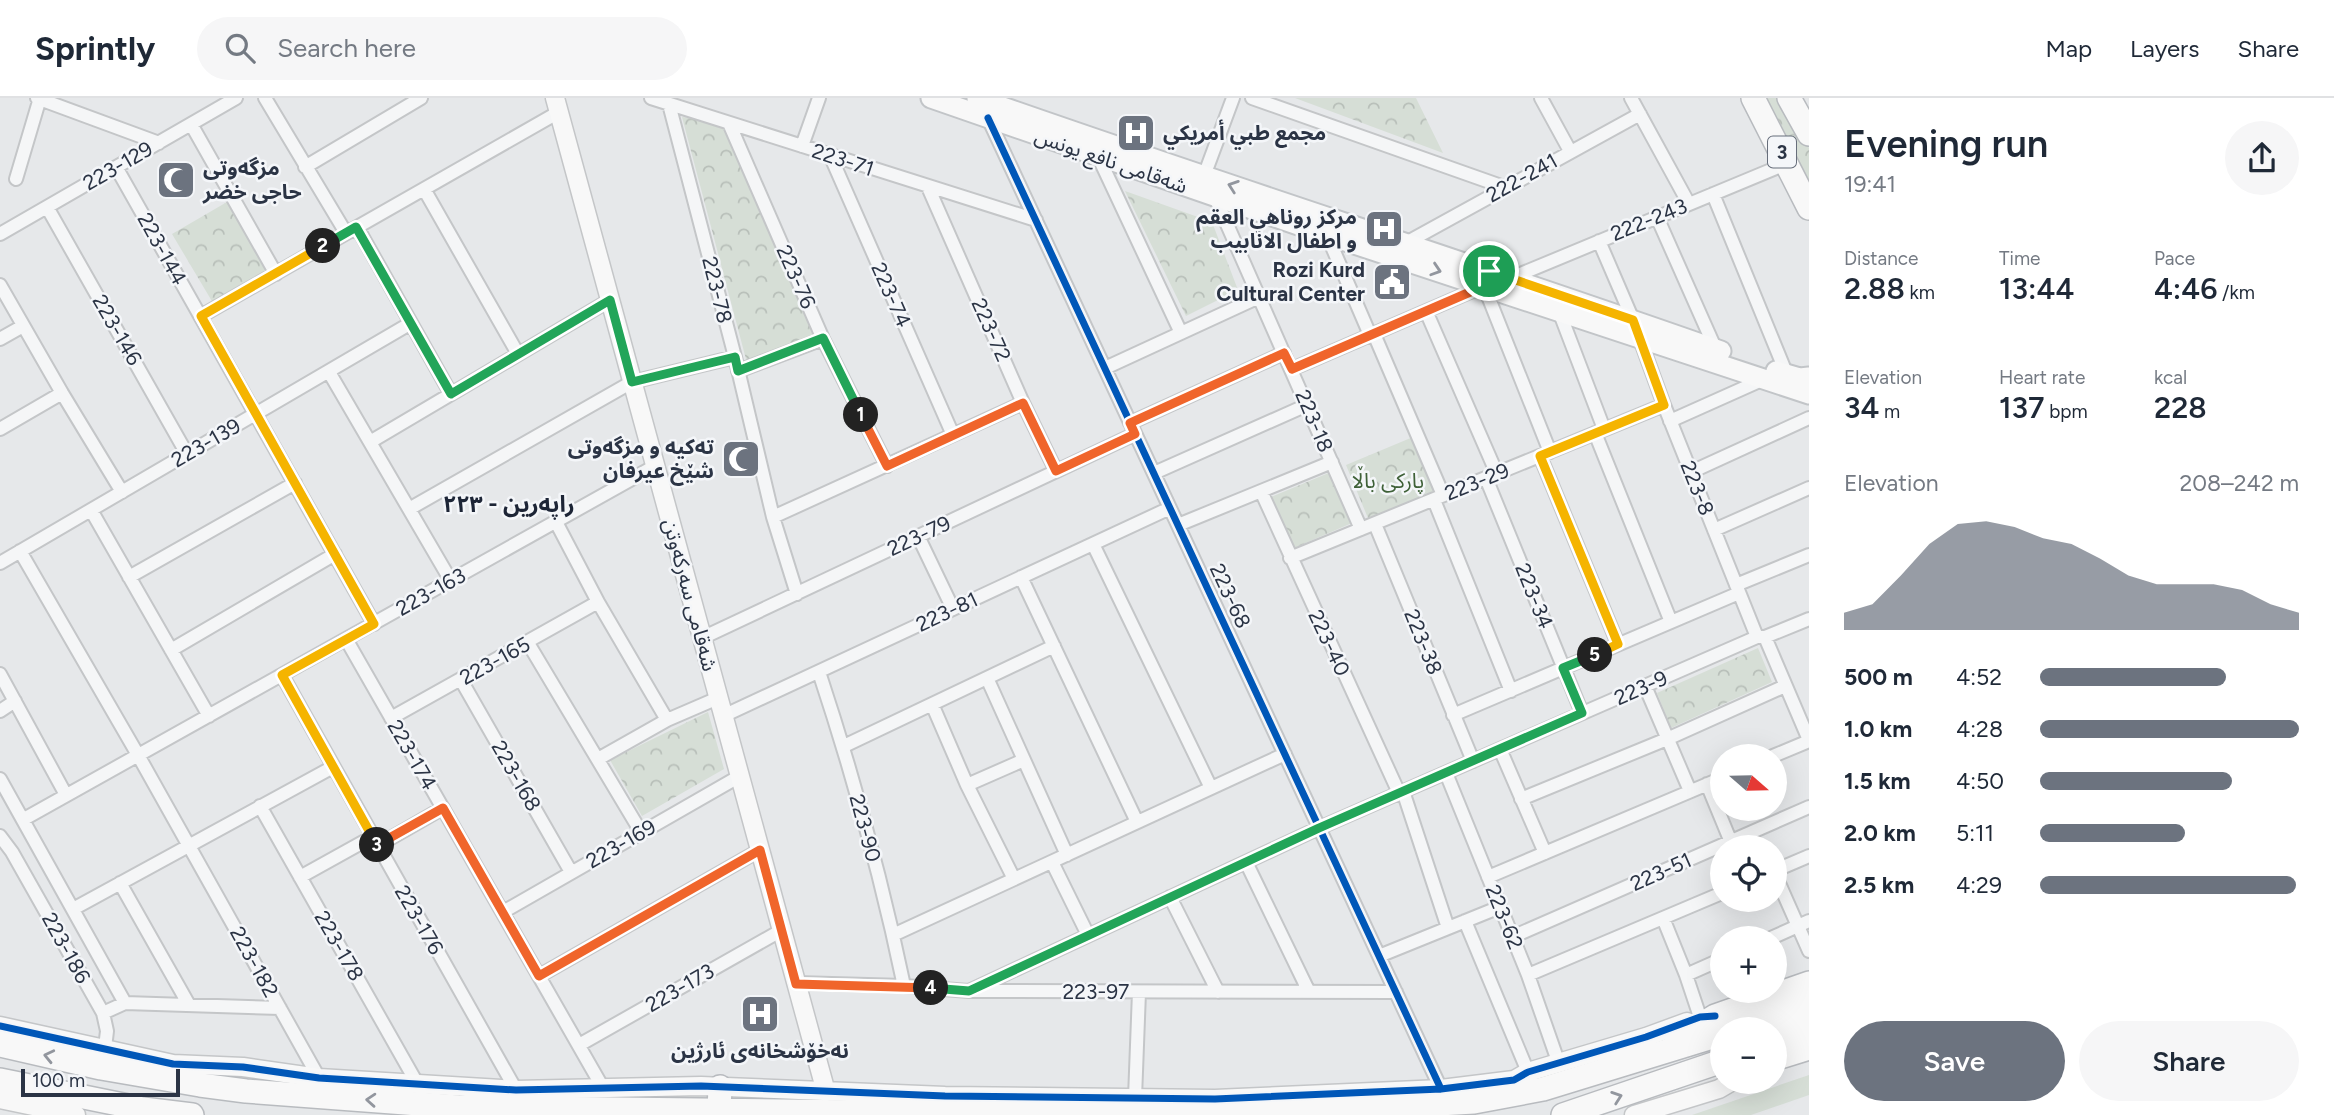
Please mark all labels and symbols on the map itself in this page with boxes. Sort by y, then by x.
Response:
hospital icon: مجمع طبي أمریکي [1115,112,1157,154]
place label: مجمع طبي أمریکي [1163,119,1326,150]
street label: شەقامی نافع یونس [1031,123,1191,201]
street label: 223-129 [79,136,157,195]
road number: 3 [1768,136,1796,168]
street label: 223-71 [809,138,877,181]
street label: 222-241 [1482,148,1562,207]
place label: مزگه‌وتی حاجی خضر [202,155,302,204]
mosque icon: مزگه‌وتی حاجی خضر [155,159,197,201]
one-way arrow [1228,180,1240,194]
street label: 222-243 [1607,193,1691,246]
place label: مركز روناهي العقم و اطفال الانابيب [1196,204,1357,253]
street label: 223-144 [132,208,192,289]
hospital icon: مركز روناهي العقم و اطفال الانابيب [1363,208,1405,250]
pin: 2 [306,228,340,264]
street label: 223-76 [771,241,822,313]
pin [1459,241,1519,301]
street label: 223-78 [697,254,738,326]
place label: Rozi Kurd Cultural Center [1216,257,1365,306]
street label: 223-74 [866,259,917,331]
public building icon: Rozi Kurd Cultural Center [1371,261,1413,303]
one-way arrow [1430,262,1442,277]
street label: 223-146 [87,290,148,370]
street label: 223-72 [966,294,1016,365]
street label: 223-18 [1290,386,1339,456]
pin: 1 [844,398,878,432]
street label: 223-139 [167,413,245,472]
place label: تەکیە و مزگەوتی شێخ عیرفان [568,434,714,486]
mosque icon: تەکیە و مزگەوتی شێخ عیرفان [720,438,762,480]
street label: 223-29 [1441,457,1513,506]
street label: 223-8 [1675,457,1720,519]
park label: پارکی باڵا [1352,465,1424,494]
district label: راپەرین - ٢٢٣ [443,490,575,520]
street label: 223-79 [883,510,954,561]
street label: شەقامی سەرکەوتن [658,516,723,674]
street label: 223-68 [1205,559,1256,632]
street label: 223-34 [1510,560,1559,632]
street label: 223-163 [392,562,470,621]
street label: 223-81 [912,586,982,637]
street label: 223-40 [1303,606,1356,680]
street label: 223-38 [1399,606,1448,678]
street label: 223-165 [455,631,534,690]
pin: 5 [1578,638,1612,672]
street label: 223-9 [1610,665,1671,710]
street label: 223-174 [382,715,442,794]
street label: 223-168 [486,736,547,815]
north arrow [1710,744,1787,821]
street label: 223-90 [844,791,886,864]
street label: 223-169 [582,814,660,873]
pin: 3 [360,828,394,862]
street label: 223-51 [1626,847,1695,896]
street label: 223-176 [390,881,449,959]
street label: 223-62 [1480,881,1529,953]
street label: 223-178 [309,906,369,985]
street label: 223-186 [37,908,96,988]
street label: 223-182 [225,922,284,1001]
street label: 223-173 [641,958,718,1017]
pin: 4 [914,970,948,1006]
street label: 223-97 [1063,979,1129,1004]
hospital icon: نەخۆشخانەی ئارژین [739,993,781,1035]
place label: نەخۆشخانەی ئارژین [671,1038,849,1063]
one-way arrow [43,1050,55,1065]
scale bar [21,1066,180,1098]
one-way arrow [1611,1091,1623,1105]
one-way arrow [365,1093,376,1108]

